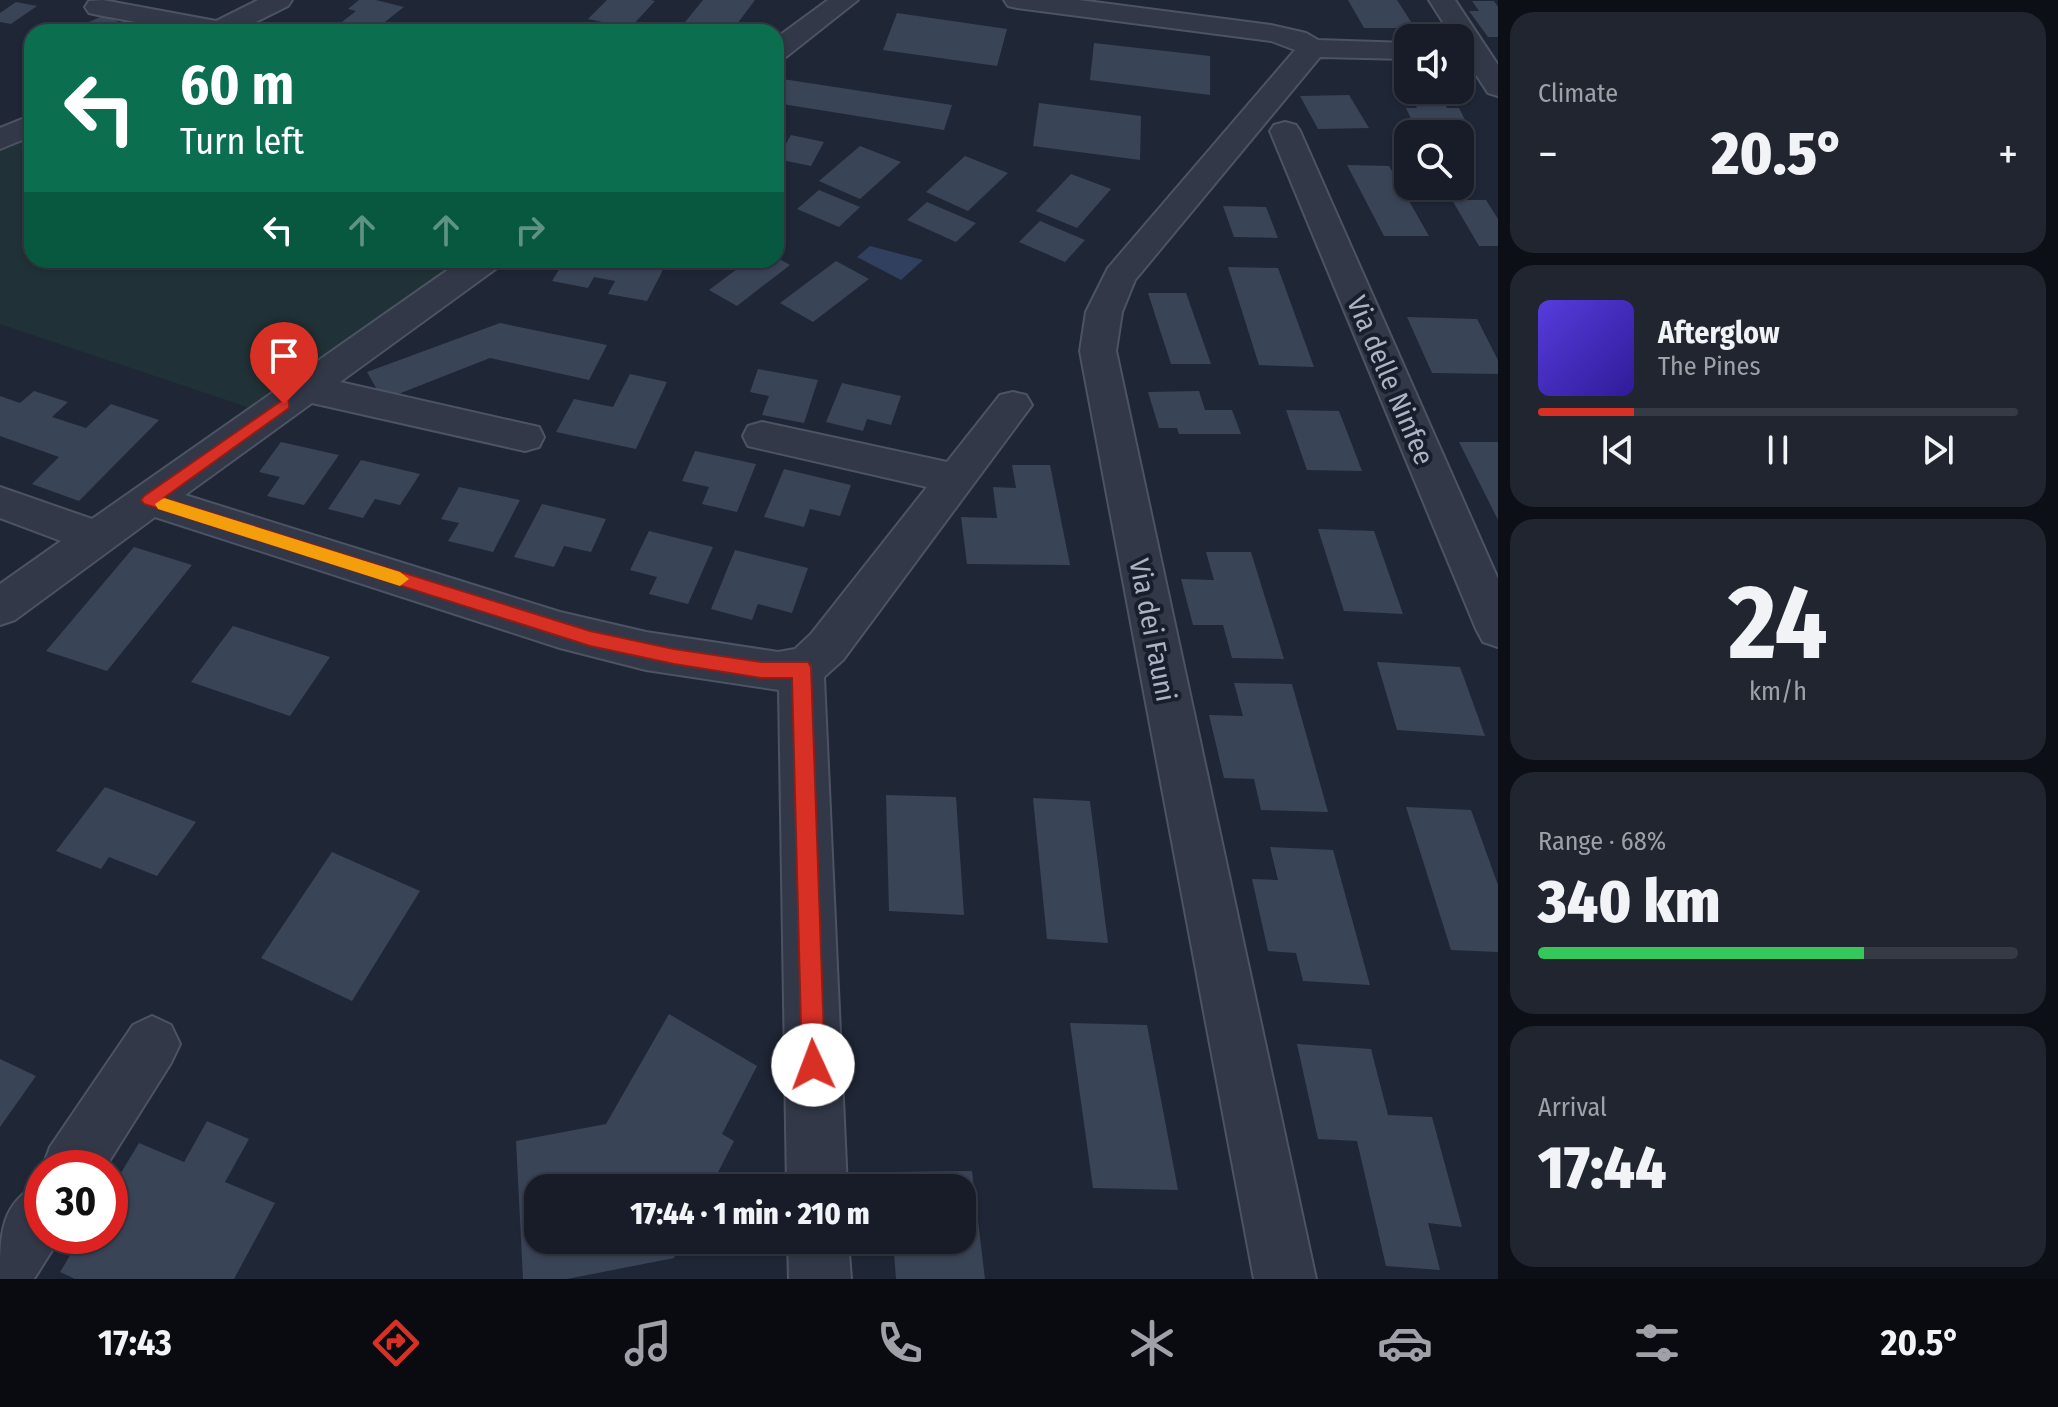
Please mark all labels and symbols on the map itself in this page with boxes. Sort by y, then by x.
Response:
street label: Via delle Ninfee [1340,291,1441,470]
pin [250,322,318,404]
street label: Via dei Fauni [1122,556,1183,704]
position arrow [771,1023,855,1107]
speed limit sign: 30 [24,1150,128,1254]

